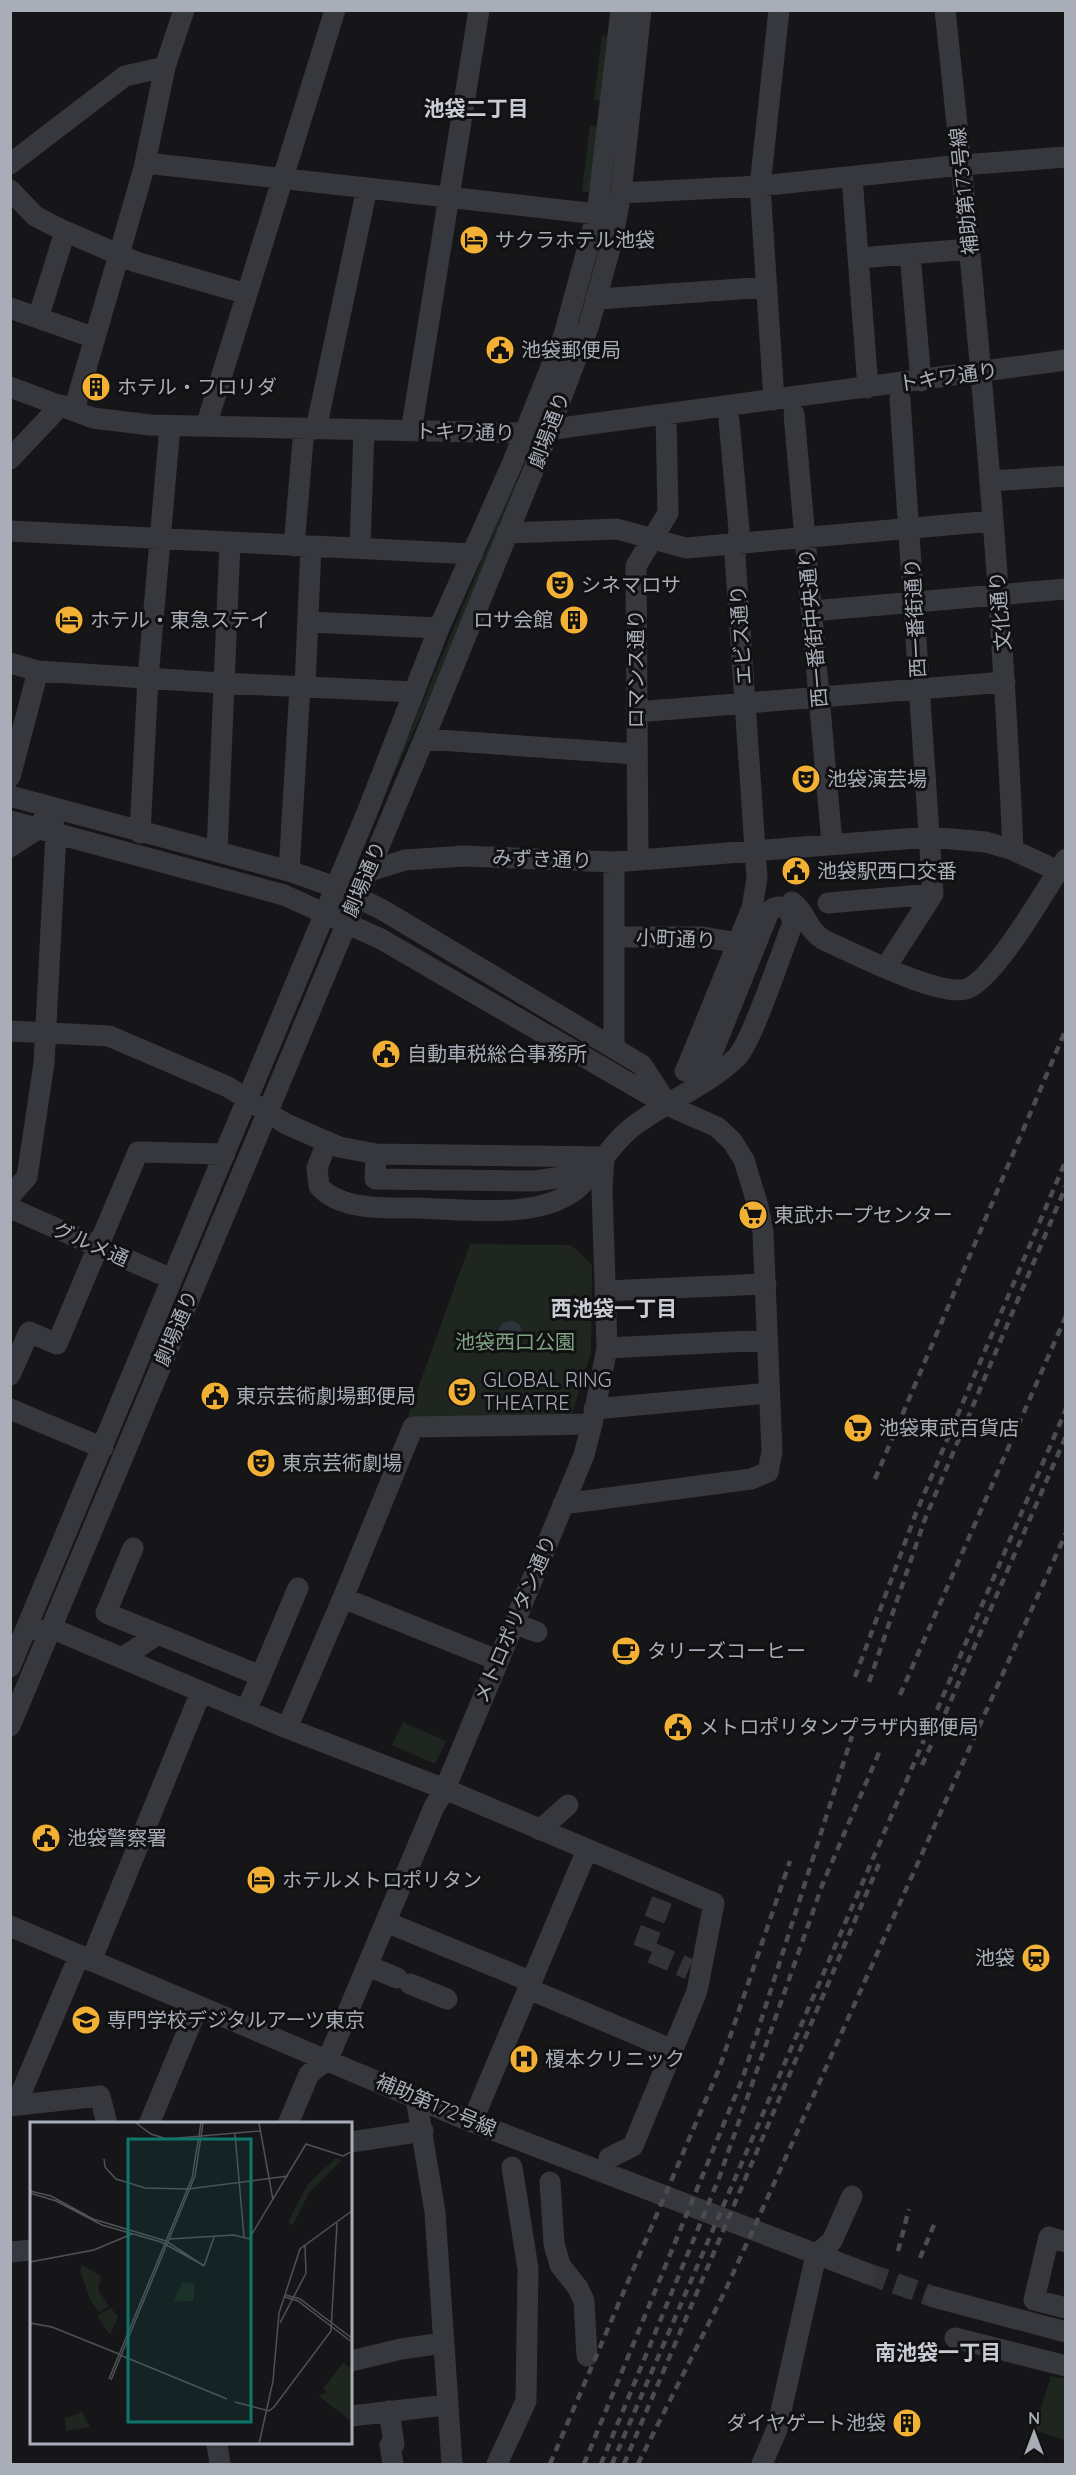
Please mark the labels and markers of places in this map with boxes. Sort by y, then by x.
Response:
hotel icon: サクラホテル池袋 [458,224,490,256]
place label: サクラホテル池袋 [495,227,655,252]
public building icon: 池袋郵便局 [484,334,516,366]
place label: 池袋郵便局 [521,337,621,362]
building icon: ホテル・フロリダ [80,371,112,403]
place label: ホテル・フロリダ [117,374,277,399]
theatre icon: シネマロサ [544,569,576,601]
place label: シネマロサ [581,572,681,597]
hotel icon: ホテル・東急ステイ [53,604,85,636]
building icon: ロサ会館 [558,604,590,636]
place label: ホテル・東急ステイ [90,607,270,632]
place label: ロサ会館 [473,607,553,632]
theatre icon: 池袋演芸場 [790,763,822,795]
place label: 池袋演芸場 [827,766,927,791]
public building icon: 池袋駅西口交番 [780,855,812,887]
place label: 池袋駅西口交番 [817,858,957,883]
public building icon: 自動車税総合事務所 [370,1038,402,1070]
place label: 自動車税総合事務所 [407,1041,587,1066]
supermarket icon: 東武ホープセンター [737,1199,769,1231]
place label: 東武ホープセンター [774,1202,953,1227]
place label: GLOBAL RING THEATRE [483,1367,612,1415]
theatre icon: GLOBAL RING THEATRE [446,1376,478,1408]
public building icon: 東京芸術劇場郵便局 [199,1380,231,1412]
place label: 東京芸術劇場郵便局 [236,1383,416,1408]
supermarket icon: 池袋東武百貨店 [842,1412,874,1444]
place label: 池袋東武百貨店 [879,1415,1019,1440]
theatre icon: 東京芸術劇場 [245,1447,277,1479]
place label: 東京芸術劇場 [282,1450,402,1475]
cafe icon: タリーズコーヒー [610,1635,642,1667]
place label: タリーズコーヒー [647,1638,806,1663]
public building icon: メトロポリタンプラザ内郵便局 [662,1711,694,1743]
place label: メトロポリタンプラザ内郵便局 [699,1714,978,1739]
public building icon: 池袋警察署 [30,1822,62,1854]
place label: 池袋警察署 [67,1825,167,1850]
hotel icon: ホテルメトロポリタン [245,1864,277,1896]
place label: ホテルメトロポリタン [282,1867,482,1892]
station icon: 池袋 [1020,1942,1052,1974]
place label: 池袋 [975,1945,1015,1970]
school or university icon: 専門学校デジタルアーツ東京 [70,2004,102,2036]
place label: 専門学校デジタルアーツ東京 [107,2007,365,2032]
hospital icon: 榎本クリニック [508,2043,540,2075]
place label: 榎本クリニック [545,2046,685,2071]
building icon: ダイヤゲート池袋 [891,2407,923,2439]
place label: ダイヤゲート池袋 [727,2410,886,2435]

